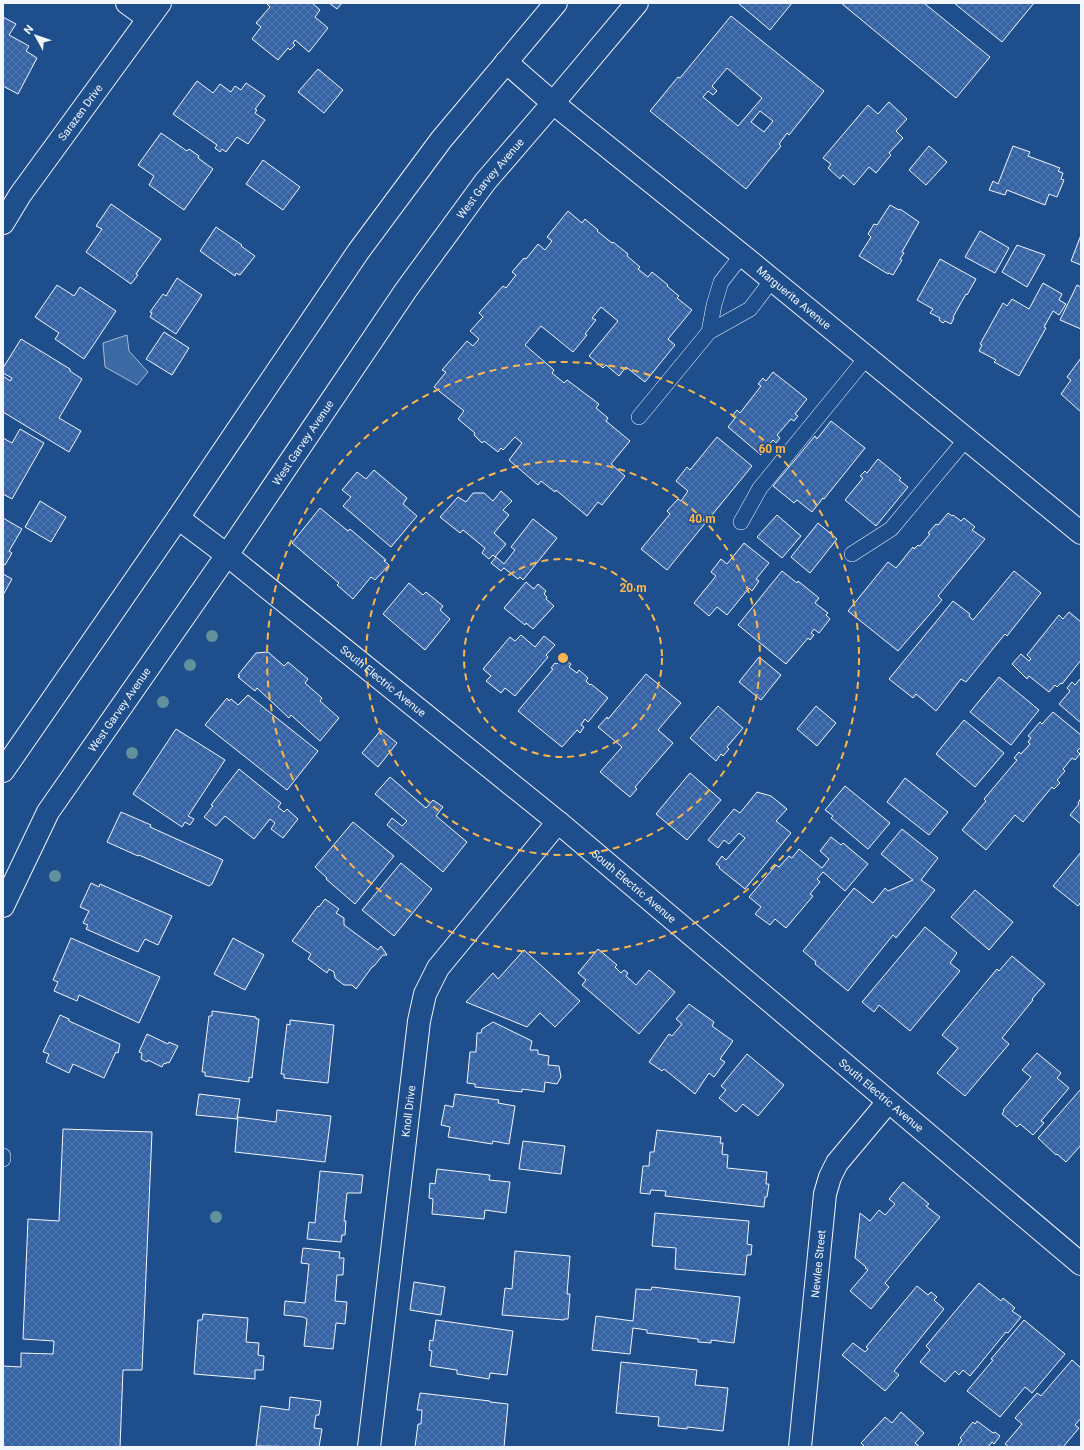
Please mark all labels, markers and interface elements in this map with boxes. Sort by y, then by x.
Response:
north arrow [16,16,56,56]
text: N [21,23,36,37]
street label: Sarazen Drive [56,82,106,143]
street label: West Garvey Avenue [454,136,527,222]
street label: Marguerita Avenue [754,264,833,332]
street label: West Garvey Avenue [270,398,337,488]
text: 60 m [758,442,786,456]
text: 40 m [688,512,716,526]
text: 20 m [619,581,647,595]
street label: South Electric Avenue [337,643,428,720]
centre of rings [556,651,570,665]
street label: West Garvey Avenue [86,665,154,755]
street label: South Electric Avenue [589,847,679,926]
street label: South Electric Avenue [836,1056,926,1135]
street label: Knoll Drive [399,1085,418,1138]
street label: Newlee Street [809,1229,828,1299]

